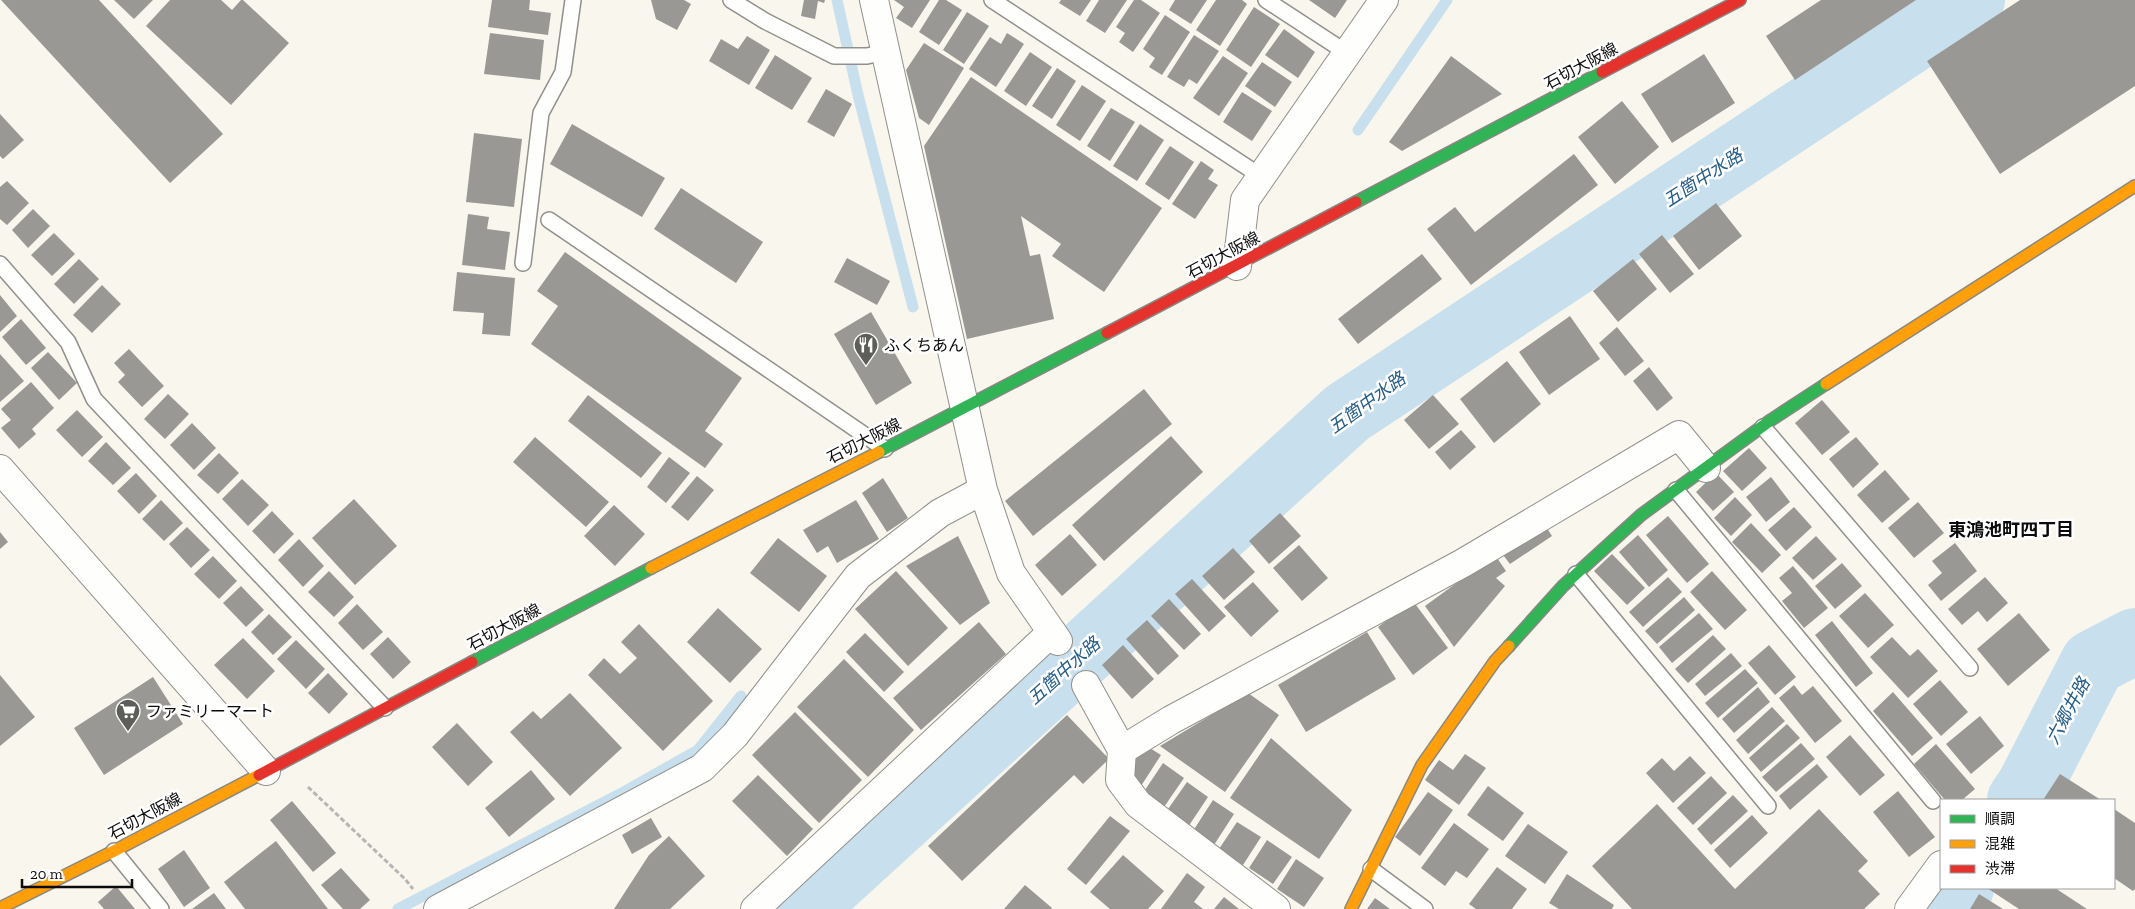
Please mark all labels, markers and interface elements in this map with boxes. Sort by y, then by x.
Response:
street label: 石切大阪線 [1541,39,1621,93]
water label: 五箇中水路 [1659,143,1748,212]
street label: 石切大阪線 [1183,228,1263,282]
restaurant icon: ふくちあん [853,332,879,366]
place label: ふくちあん [884,336,964,355]
water label: 五箇中水路 [1324,366,1411,438]
street label: 石切大阪線 [824,414,904,468]
district label: 東鴻池町四丁目 [1948,519,2074,541]
street label: 石切大阪線 [464,600,544,654]
water label: 五箇中水路 [1023,631,1106,709]
water label: 六郷井路 [2041,672,2096,748]
supermarket icon: ファミリーマート [115,698,141,732]
place label: ファミリーマート [146,702,274,721]
street label: 石切大阪線 [105,789,185,843]
legend [1940,799,2115,889]
text: 順調 [1985,810,2015,828]
text: 混雑 [1985,835,2015,853]
scale bar [22,856,132,888]
text: 渋滞 [1985,860,2015,878]
text: 20 m [30,865,63,883]

